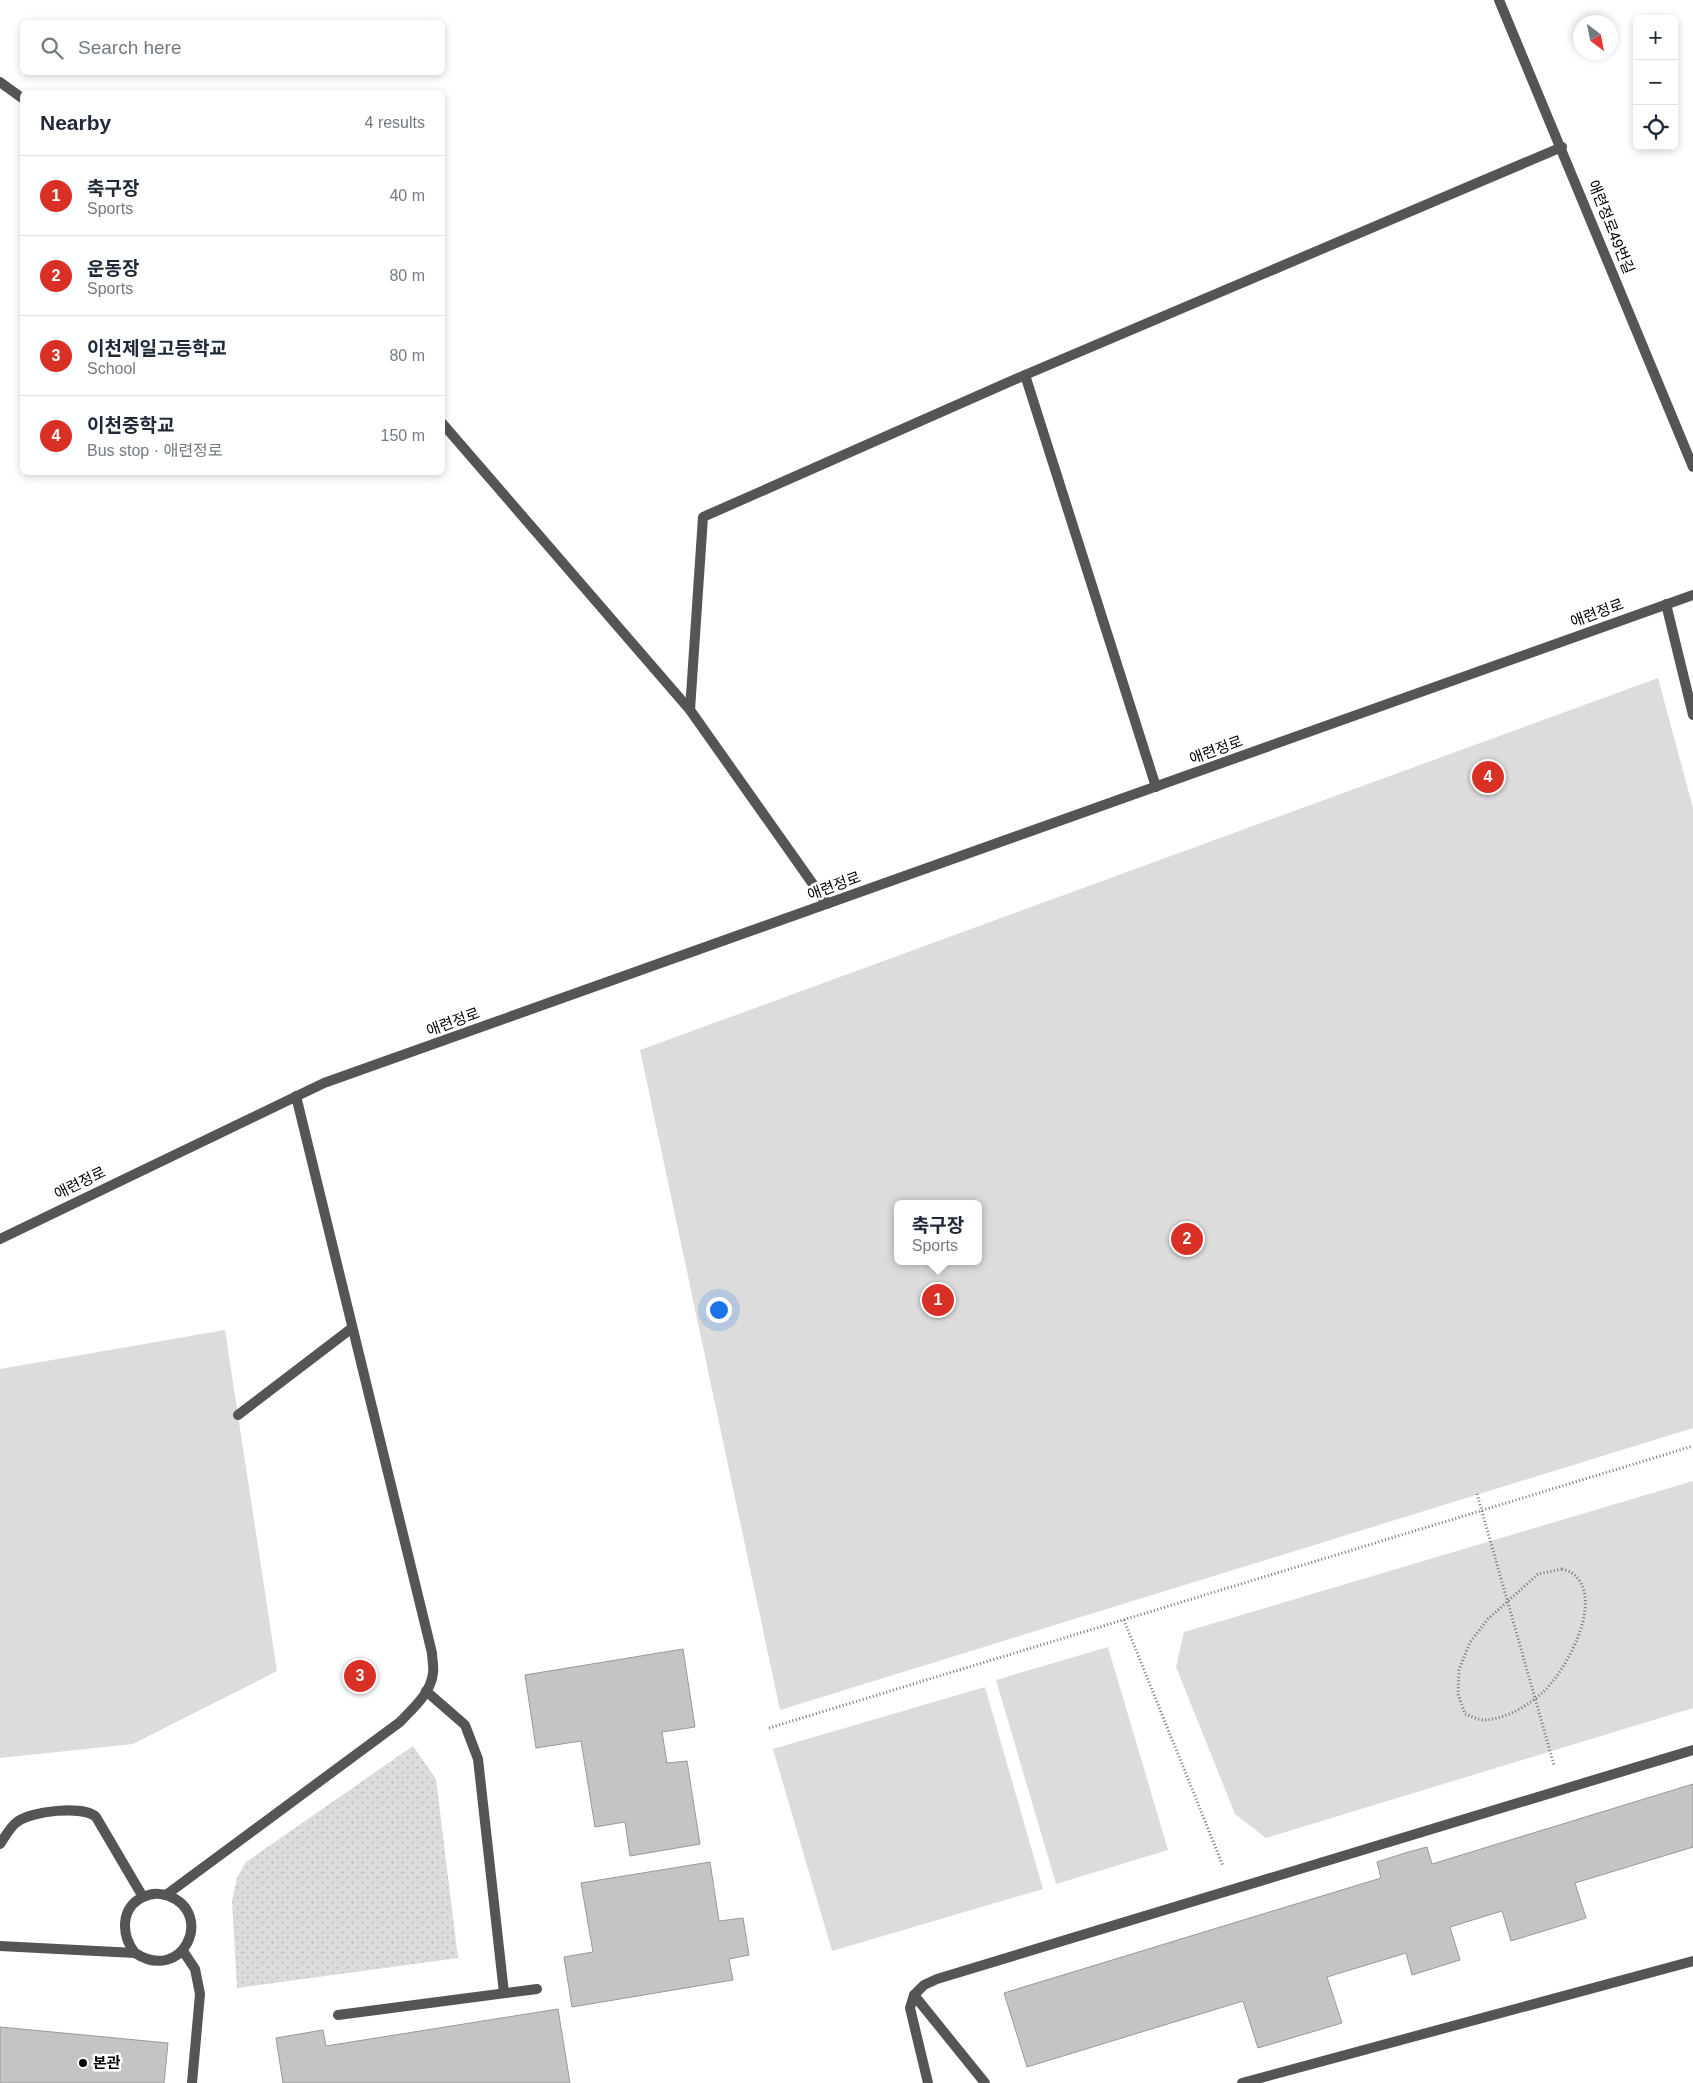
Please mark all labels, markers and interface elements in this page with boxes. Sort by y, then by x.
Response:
north arrow [1573,15,1618,60]
map controls [1633,15,1678,150]
button: + [1633,15,1678,60]
search box [20,20,445,75]
icon: search [38,34,66,62]
text: Search here [78,37,182,58]
button: − [1633,60,1678,105]
button: locate [1633,105,1678,150]
text: Nearby [40,111,111,134]
text: 4 results [365,114,425,131]
text: 축구장 [87,178,139,199]
street label: 애련정로49번길 [1585,178,1638,276]
text: 1 [52,187,60,204]
text: 40 m [389,187,425,204]
text: Sports [87,200,133,217]
text: 운동장 [87,258,139,279]
text: 2 [52,267,60,284]
text: 80 m [389,267,425,284]
text: Sports [87,280,133,297]
text: 이천제일고등학교 [87,338,227,359]
text: 3 [52,347,60,364]
text: 80 m [389,347,425,364]
text: School [87,360,136,377]
text: 이천중학교 [87,415,174,436]
text: 4 [52,427,60,444]
text: 150 m [381,427,425,444]
text: Bus stop · 애련정로 [87,442,222,459]
street label: 애련정로 [1568,595,1626,630]
street label: 애련정로 [1187,732,1245,767]
pin: 4 [1472,758,1504,796]
street label: 애련정로 [805,868,863,903]
street label: 애련정로 [424,1004,482,1039]
street label: 애련정로 [51,1163,108,1202]
popup [894,1200,982,1265]
text: 축구장 [912,1215,964,1236]
pin: 2 [1171,1220,1203,1258]
text: Sports [912,1237,958,1254]
pin: 1 [922,1281,954,1319]
your location [706,1297,732,1323]
pin: 3 [344,1657,376,1695]
place label: 본관 [93,2054,121,2071]
marker: 본관 [77,2057,89,2069]

